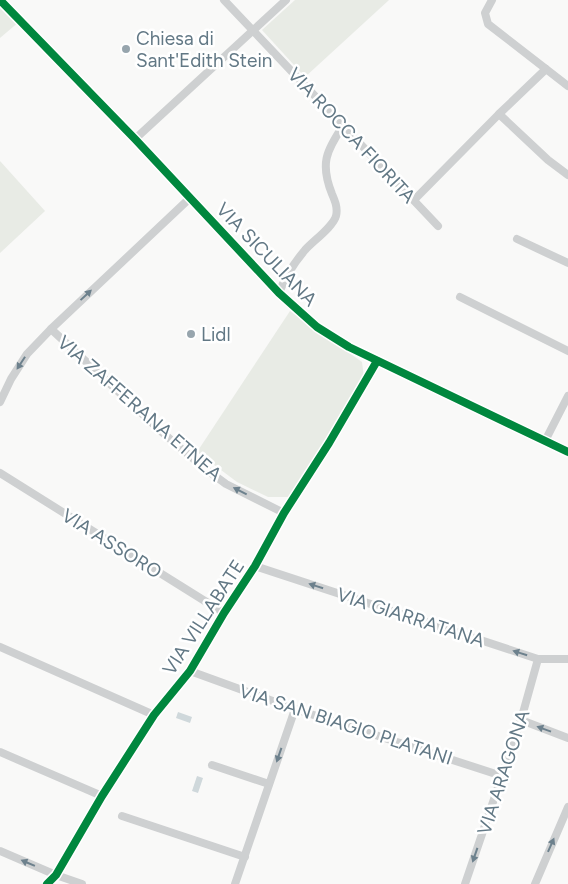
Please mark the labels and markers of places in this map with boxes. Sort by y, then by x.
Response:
place label: Chiesa di Sant'Edith Stein [136,27,272,72]
marker: Chiesa di Sant'Edith Stein [120,43,132,55]
place label: Lidl [201,323,231,346]
marker: Lidl [185,328,197,340]

